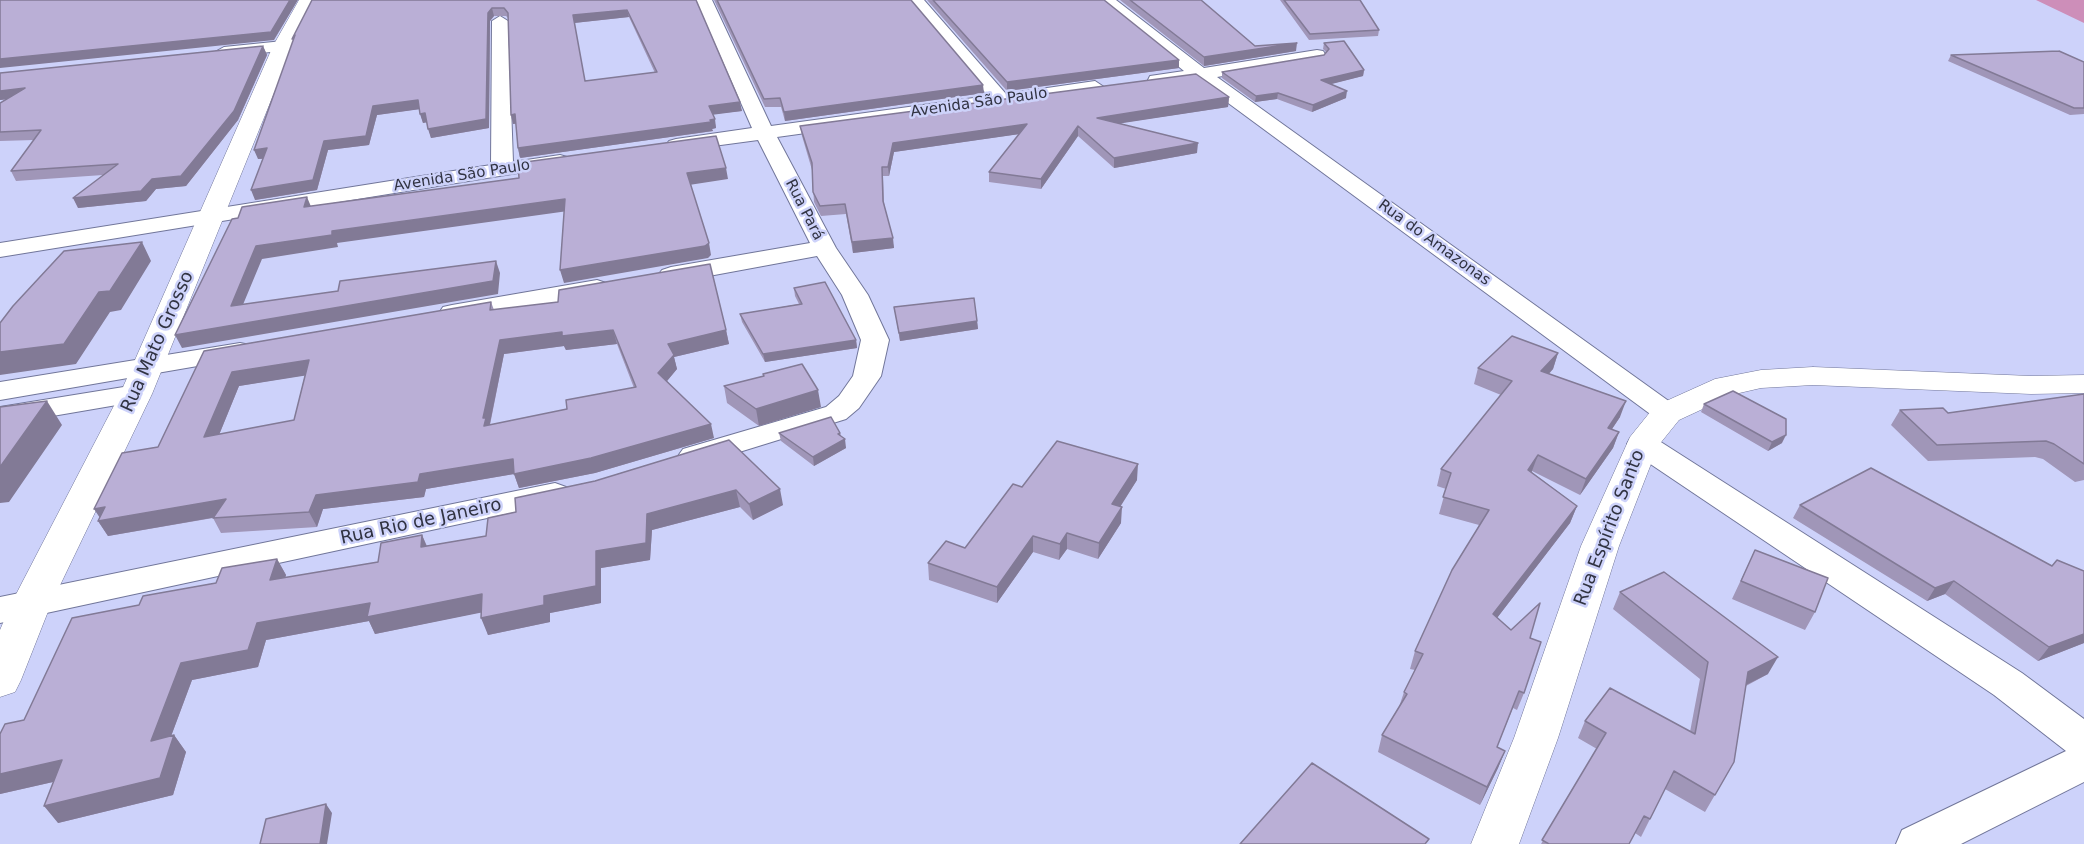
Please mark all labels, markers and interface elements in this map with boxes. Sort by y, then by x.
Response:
street label: Avenida São Paulo [910,85,1048,121]
street label: Avenida São Paulo [393,156,531,196]
street label: Rua Pará [781,176,827,244]
street label: Rua do Amazonas [1374,196,1494,290]
street label: Rua Mato Grosso [117,268,199,416]
street label: Rua Espírito Santo [1570,447,1650,609]
street label: Rua Rio de Janeiro [338,494,504,550]

